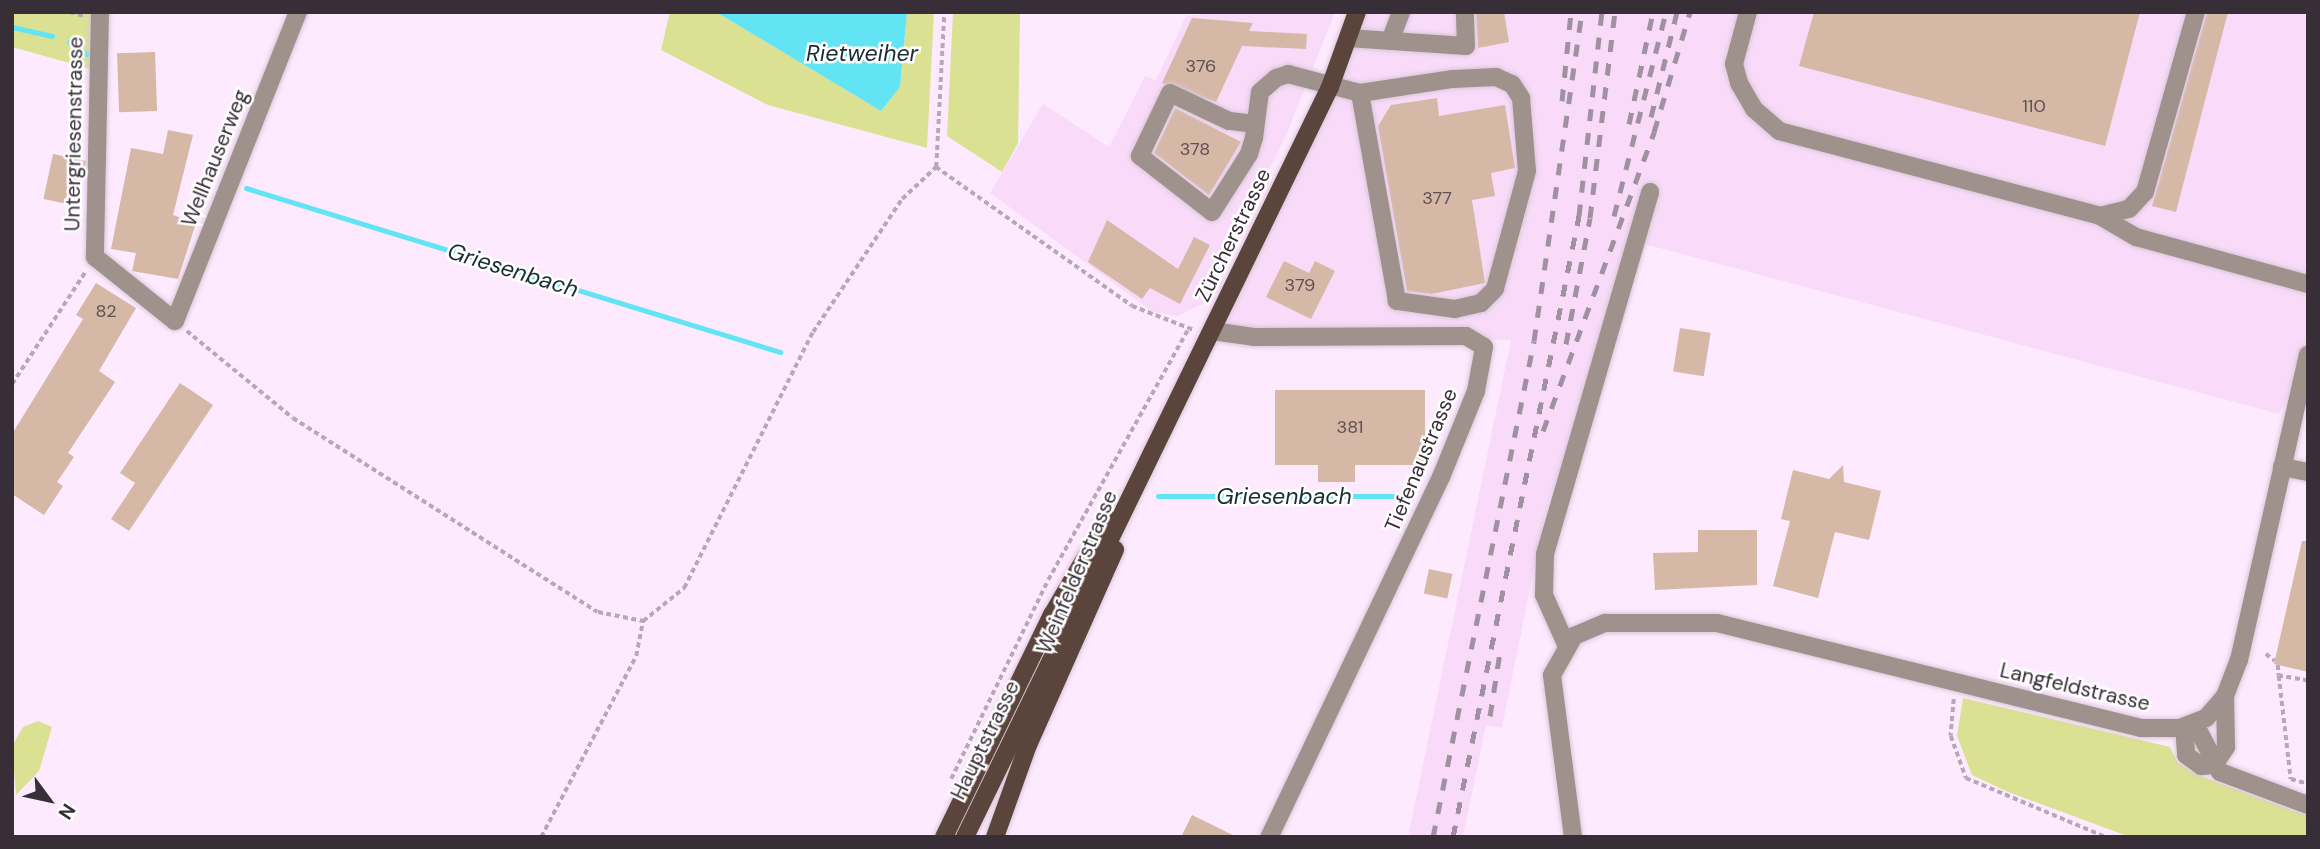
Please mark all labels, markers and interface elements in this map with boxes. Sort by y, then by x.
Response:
street label: Untergriesenstrasse [60,36,88,232]
water label: Rietweiher [806,39,918,67]
house number: 376 [1186,55,1216,77]
street label: Wellhauserweg [176,86,254,230]
house number: 110 [2022,95,2046,117]
house number: 378 [1180,138,1210,160]
street label: Zürcherstrasse [1190,164,1276,306]
house number: 377 [1422,187,1452,209]
water label: Griesenbach [444,237,582,303]
house number: 379 [1285,274,1315,296]
house number: 82 [95,300,117,322]
street label: Tiefenaustrasse [1379,384,1463,536]
house number: 381 [1337,416,1363,438]
water label: Griesenbach [1216,482,1352,510]
street label: Weinfelderstrasse [1031,487,1123,657]
street label: Langfeldstrasse [1997,657,2153,717]
street label: Hauptstrasse [945,676,1025,804]
north arrow [14,765,84,835]
text: N [53,799,81,824]

